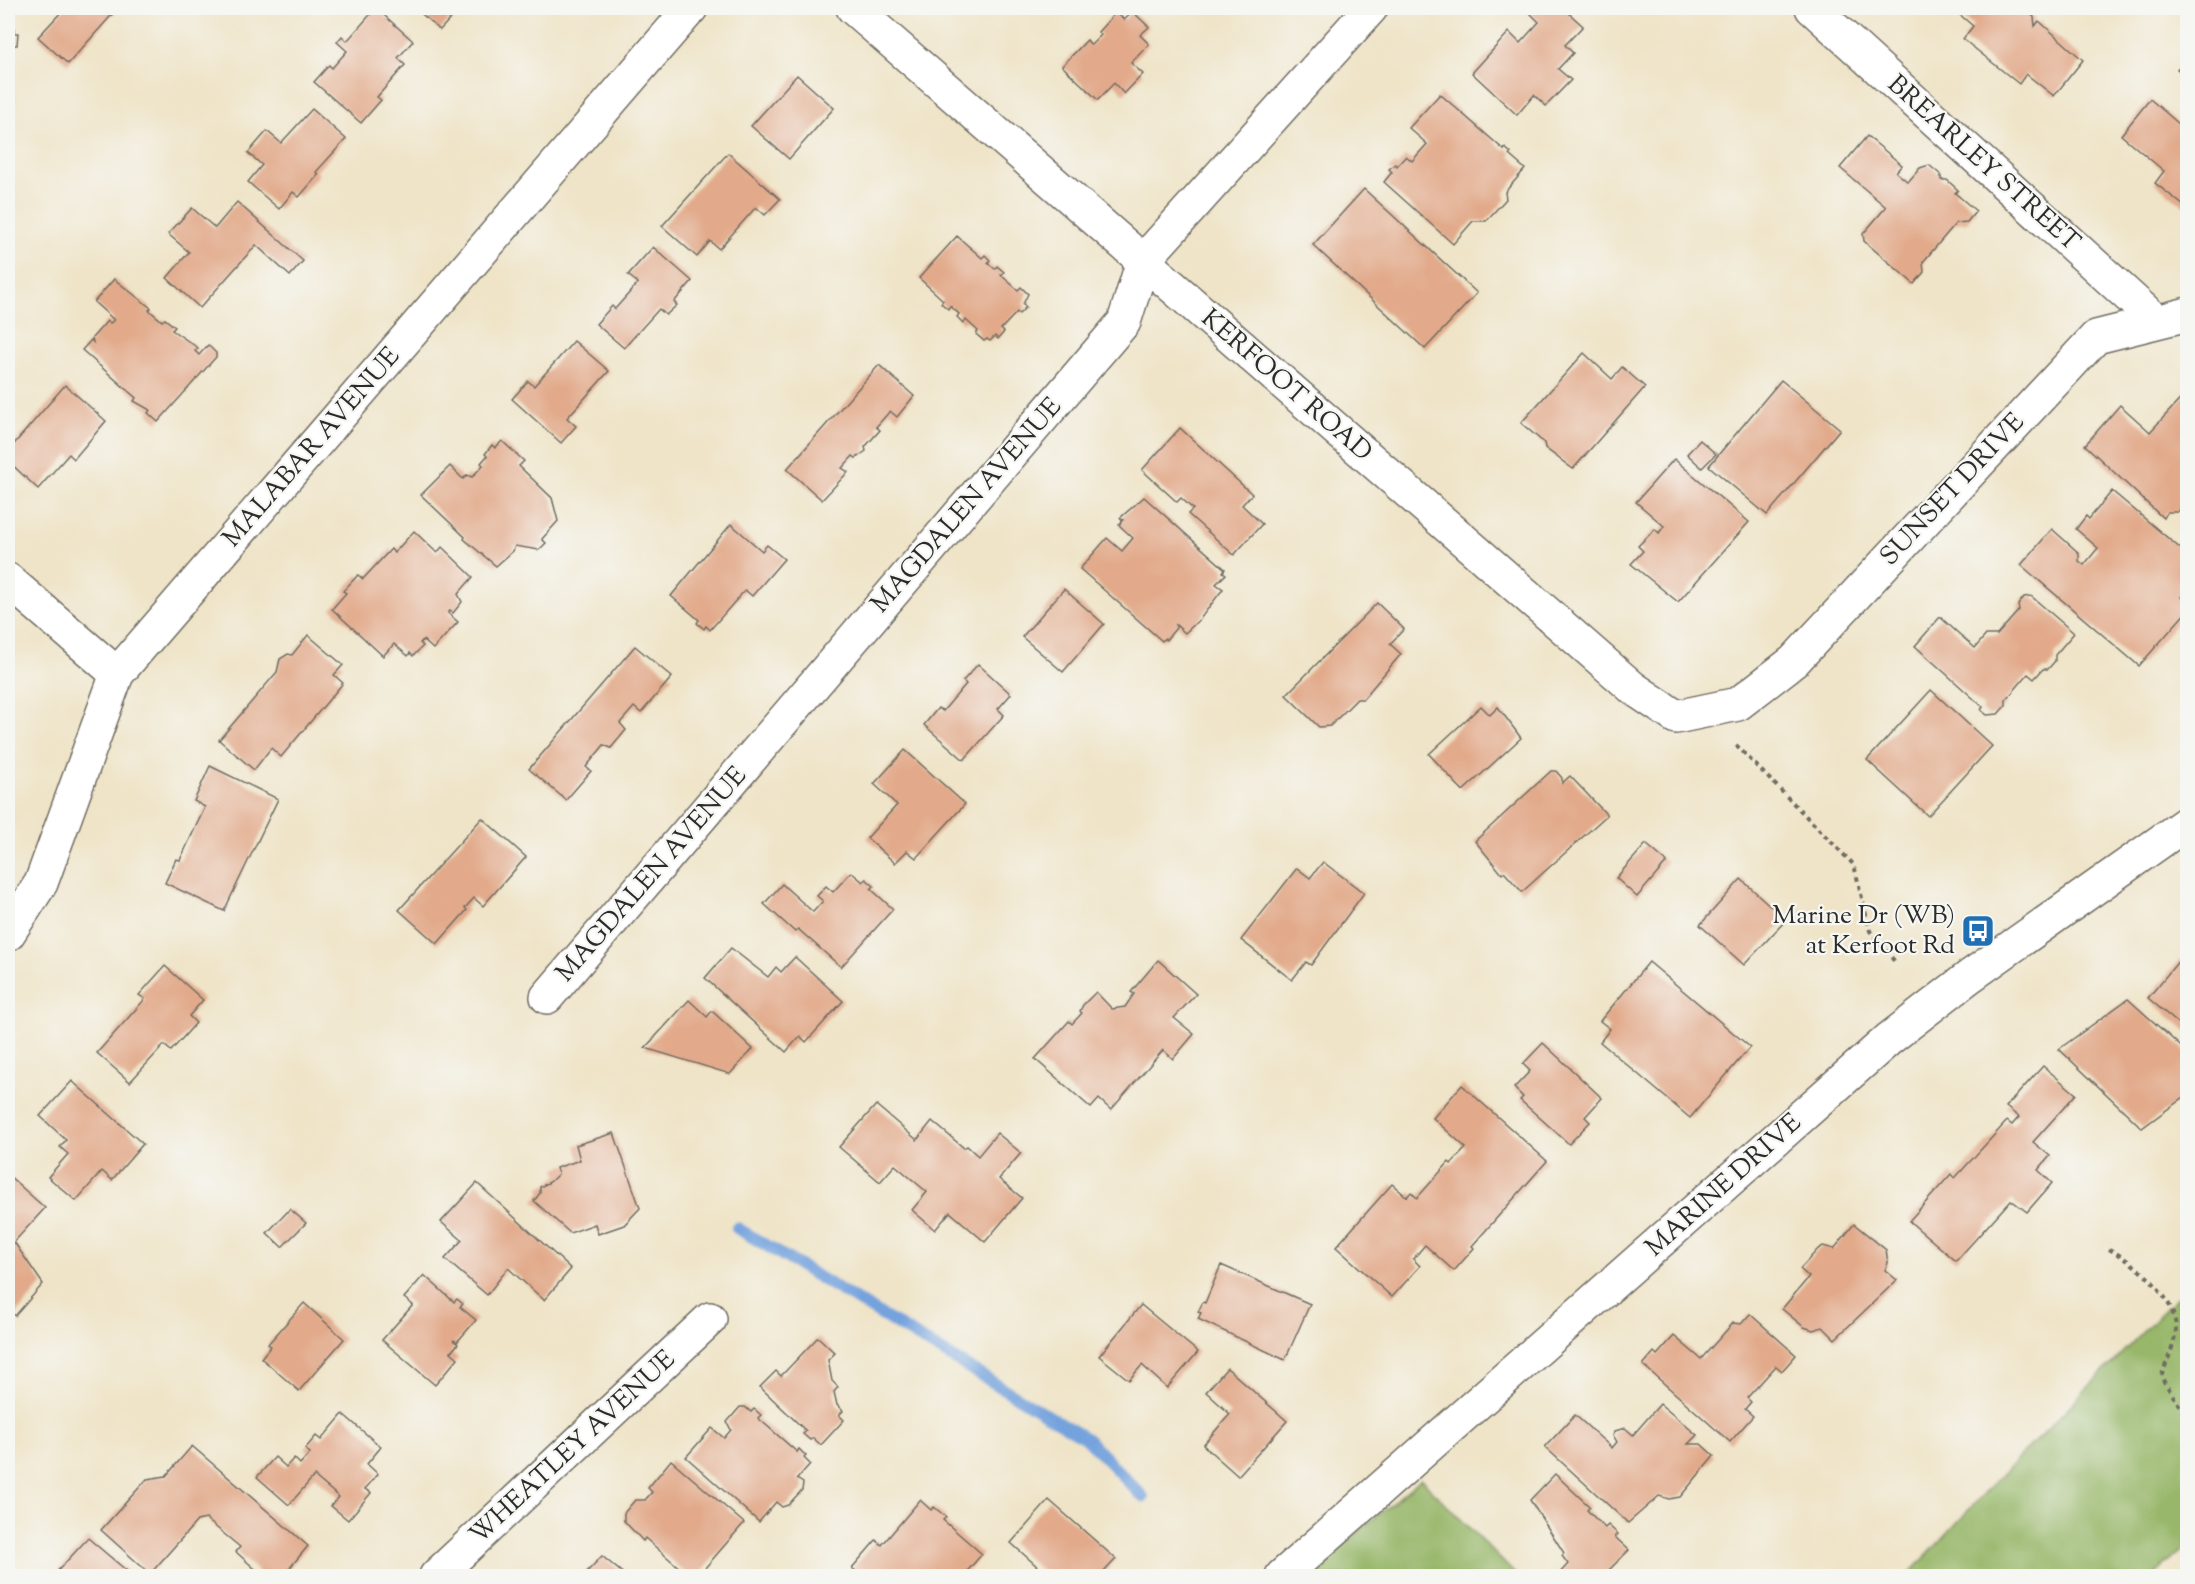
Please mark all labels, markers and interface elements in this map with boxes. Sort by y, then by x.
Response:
street label: BREARLEY STREET [1878,67,2088,261]
street label: KERFOOT ROAD [1192,301,1380,471]
street label: MALABAR AVENUE [215,340,410,556]
street label: MAGDALEN AVENUE [863,390,1071,622]
street label: SUNSET DRIVE [1872,405,2034,575]
street label: MAGDALEN AVENUE [548,759,756,991]
place label: Marine Dr (WB) at Kerfoot Rd [1772,898,1955,965]
bus stop icon: Marine Dr (WB) at Kerfoot Rd [1960,913,1996,949]
street label: MARINE DRIVE [1638,1106,1810,1266]
street label: WHEATLEY AVENUE [462,1342,684,1553]

